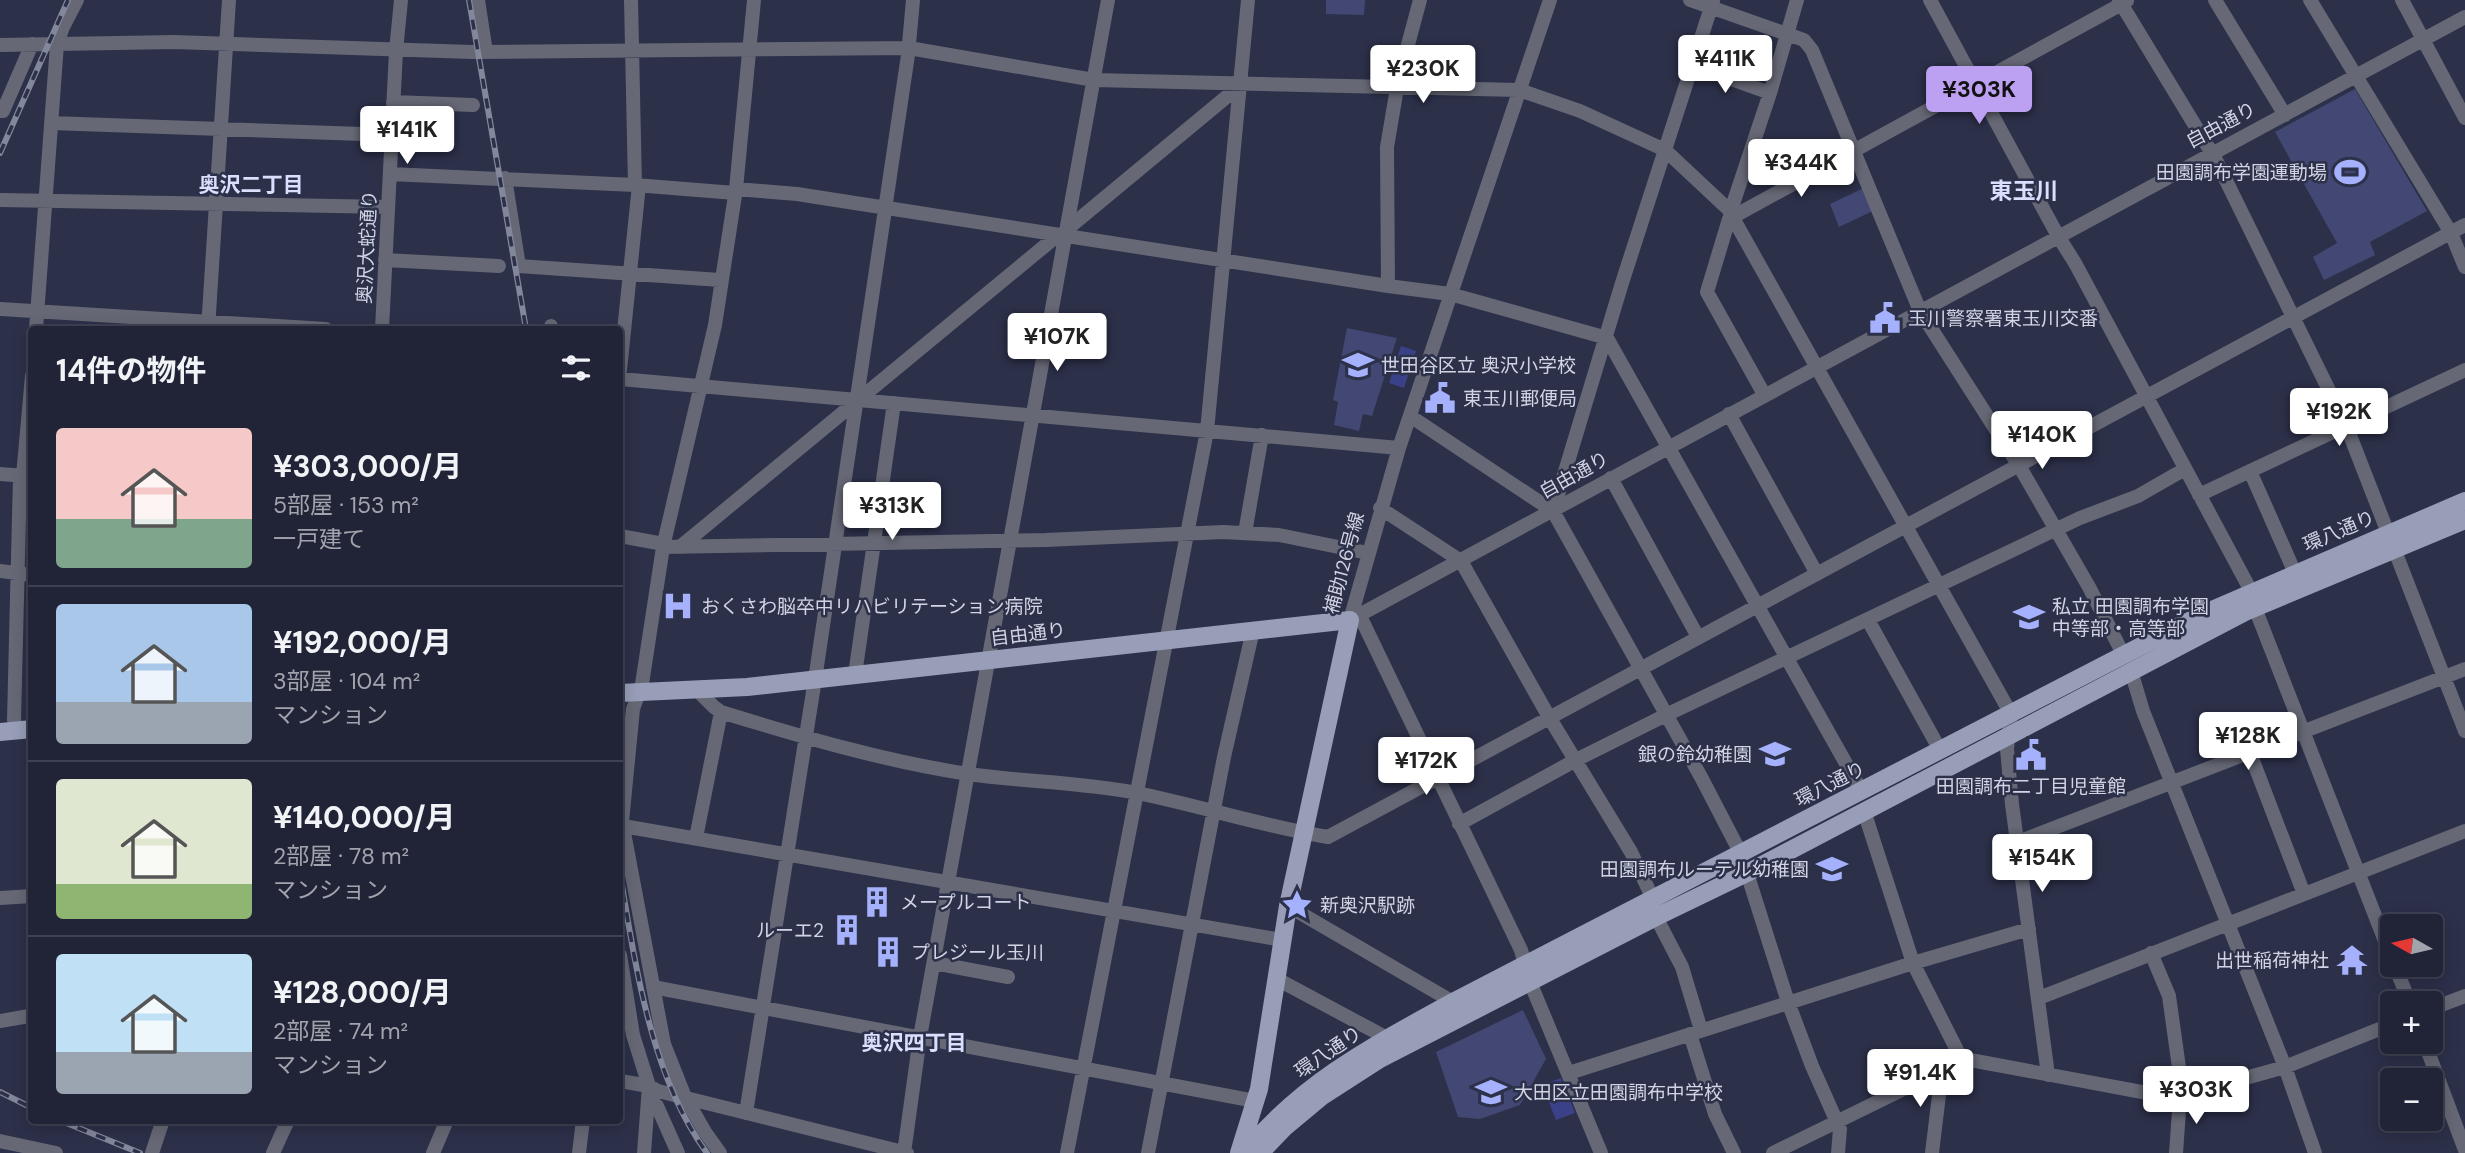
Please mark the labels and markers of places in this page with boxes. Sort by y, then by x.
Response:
pin: ¥411K [1676,36,1774,95]
pin: ¥230K [1374,46,1472,105]
pin: ¥303K [1930,66,2028,126]
pin: ¥141K [358,106,456,166]
pin: ¥344K [1752,140,1850,199]
sports icon: 田園調布学園運動場 [2333,155,2367,189]
place label: 田園調布学園運動場 [2156,160,2327,185]
public building icon: 玉川警察署東玉川交番 [1868,301,1902,335]
place label: 玉川警察署東玉川交番 [1908,306,2098,331]
pin: ¥107K [1008,314,1106,373]
school or university icon: 世田谷区立 奥沢小学校 [1341,348,1375,382]
place label: 世田谷区立 奥沢小学校 [1381,353,1576,378]
public building icon: 東玉川郵便局 [1423,381,1457,415]
place label: 東玉川郵便局 [1463,386,1577,411]
pin: ¥192K [2290,388,2388,448]
pin: ¥140K [1993,412,2091,471]
pin: ¥313K [843,482,941,542]
hospital icon: おくさわ脳卒中リハビリテーション病院 [661,589,695,623]
place label: おくさわ脳卒中リハビリテーション病院 [701,594,1043,619]
place label: 私立 田園調布学園 中等部・高等部 [2052,594,2209,641]
school or university icon: 私立 田園調布学園 中等部・高等部 [2012,600,2046,634]
pin: ¥128K [2199,712,2297,772]
school or university icon: 銀の鈴幼稚園 [1758,737,1792,771]
pin: ¥172K [1377,738,1475,797]
public building icon: 田園調布二丁目児童館 [2014,738,2048,772]
place label: 銀の鈴幼稚園 [1638,742,1752,767]
place label: 田園調布二丁目児童館 [1936,774,2126,799]
pin: ¥154K [1993,834,2091,894]
school or university icon: 田園調布ルーテル幼稚園 [1815,852,1849,886]
place label: 田園調布ルーテル幼稚園 [1600,857,1809,882]
building icon: メープルコート [860,885,894,919]
place icon: 新奥沢駅跡 [1280,888,1314,922]
place label: メープルコート [900,890,1031,915]
place label: 新奥沢駅跡 [1320,893,1415,918]
building icon: ルーエ2 [830,913,864,947]
place label: ルーエ2 [756,918,824,943]
building icon: プレジール玉川 [871,935,905,969]
place label: プレジール玉川 [911,940,1044,965]
temple icon: 出世稲荷神社 [2335,943,2369,977]
place label: 出世稲荷神社 [2215,948,2329,973]
pin: ¥91.4K [1863,1050,1977,1109]
pin: ¥303K [2147,1066,2245,1126]
school or university icon: 大田区立田園調布中学校 [1474,1075,1508,1109]
place label: 大田区立田園調布中学校 [1514,1080,1723,1105]

